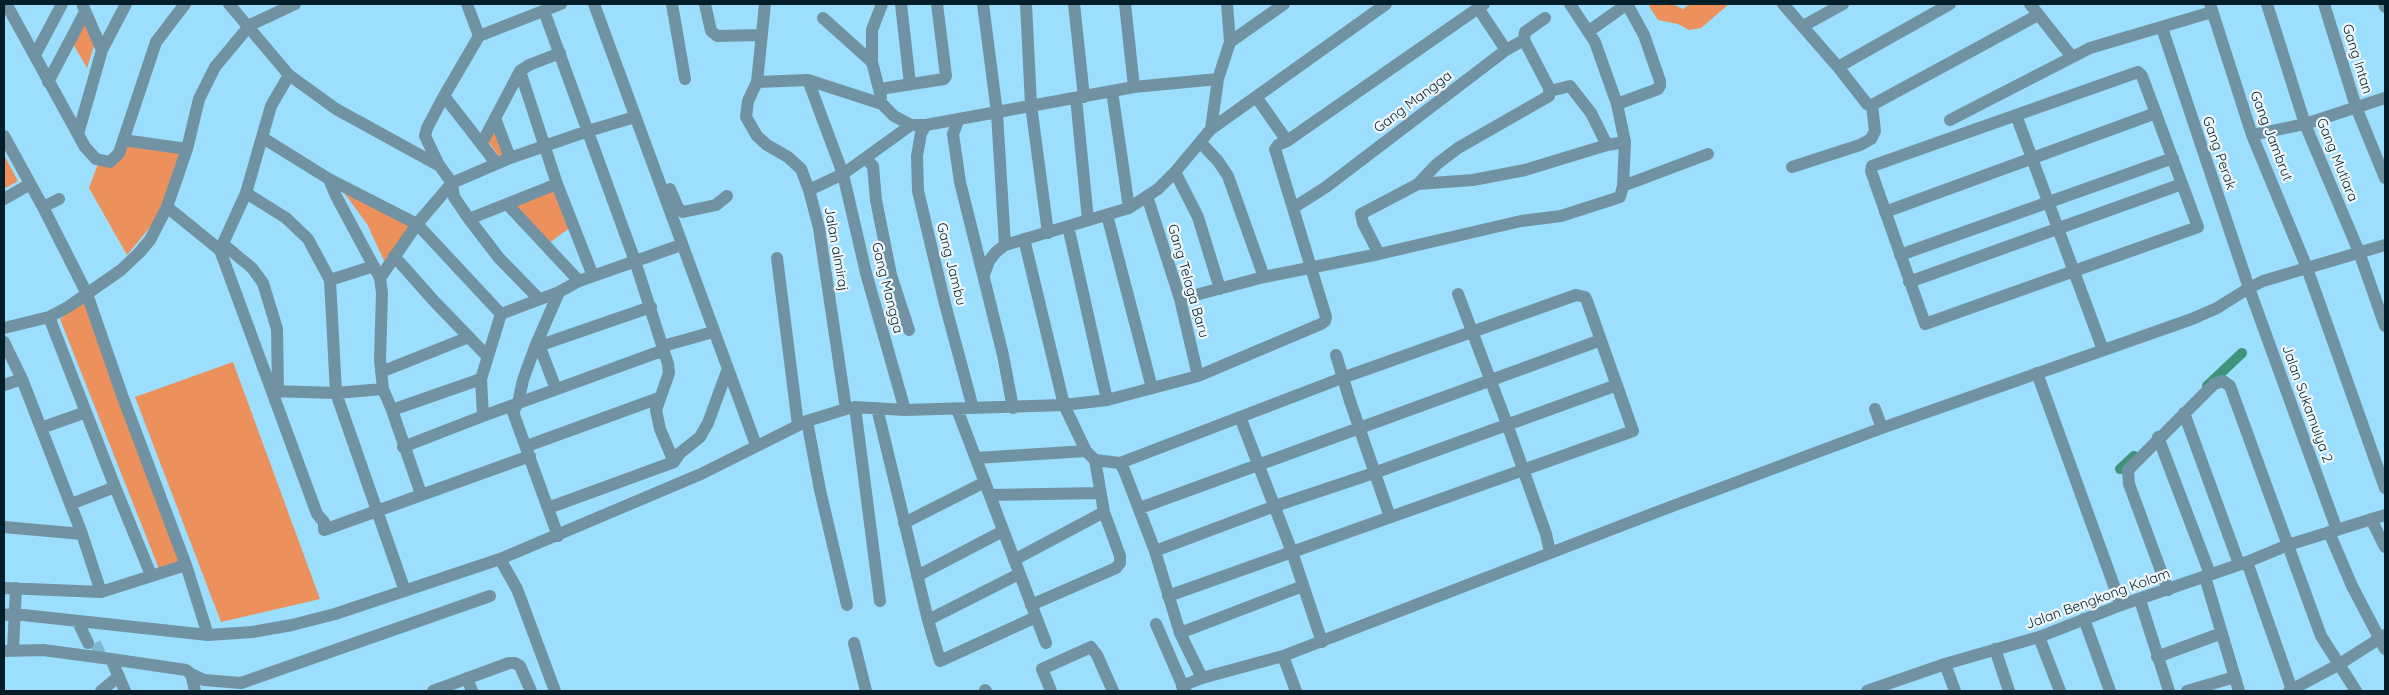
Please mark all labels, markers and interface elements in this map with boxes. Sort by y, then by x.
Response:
street label: Gang Intan [2338,22,2376,96]
street label: Gang Mangga [1371,67,1455,137]
street label: Gang Jambrut [2246,89,2296,183]
street label: Gang Perak [2199,114,2239,192]
street label: Gang Mutiara [2313,116,2361,204]
street label: Jalan almiraj [820,206,852,292]
street label: Gang Jambu [933,221,969,307]
street label: Gang Telaga Baru [1164,222,1212,340]
street label: Gang Mangga [868,241,906,335]
street label: Jalan Sukamulya 2 [2278,343,2336,465]
street label: Jalan Bengkong Kolam [2024,565,2172,633]

